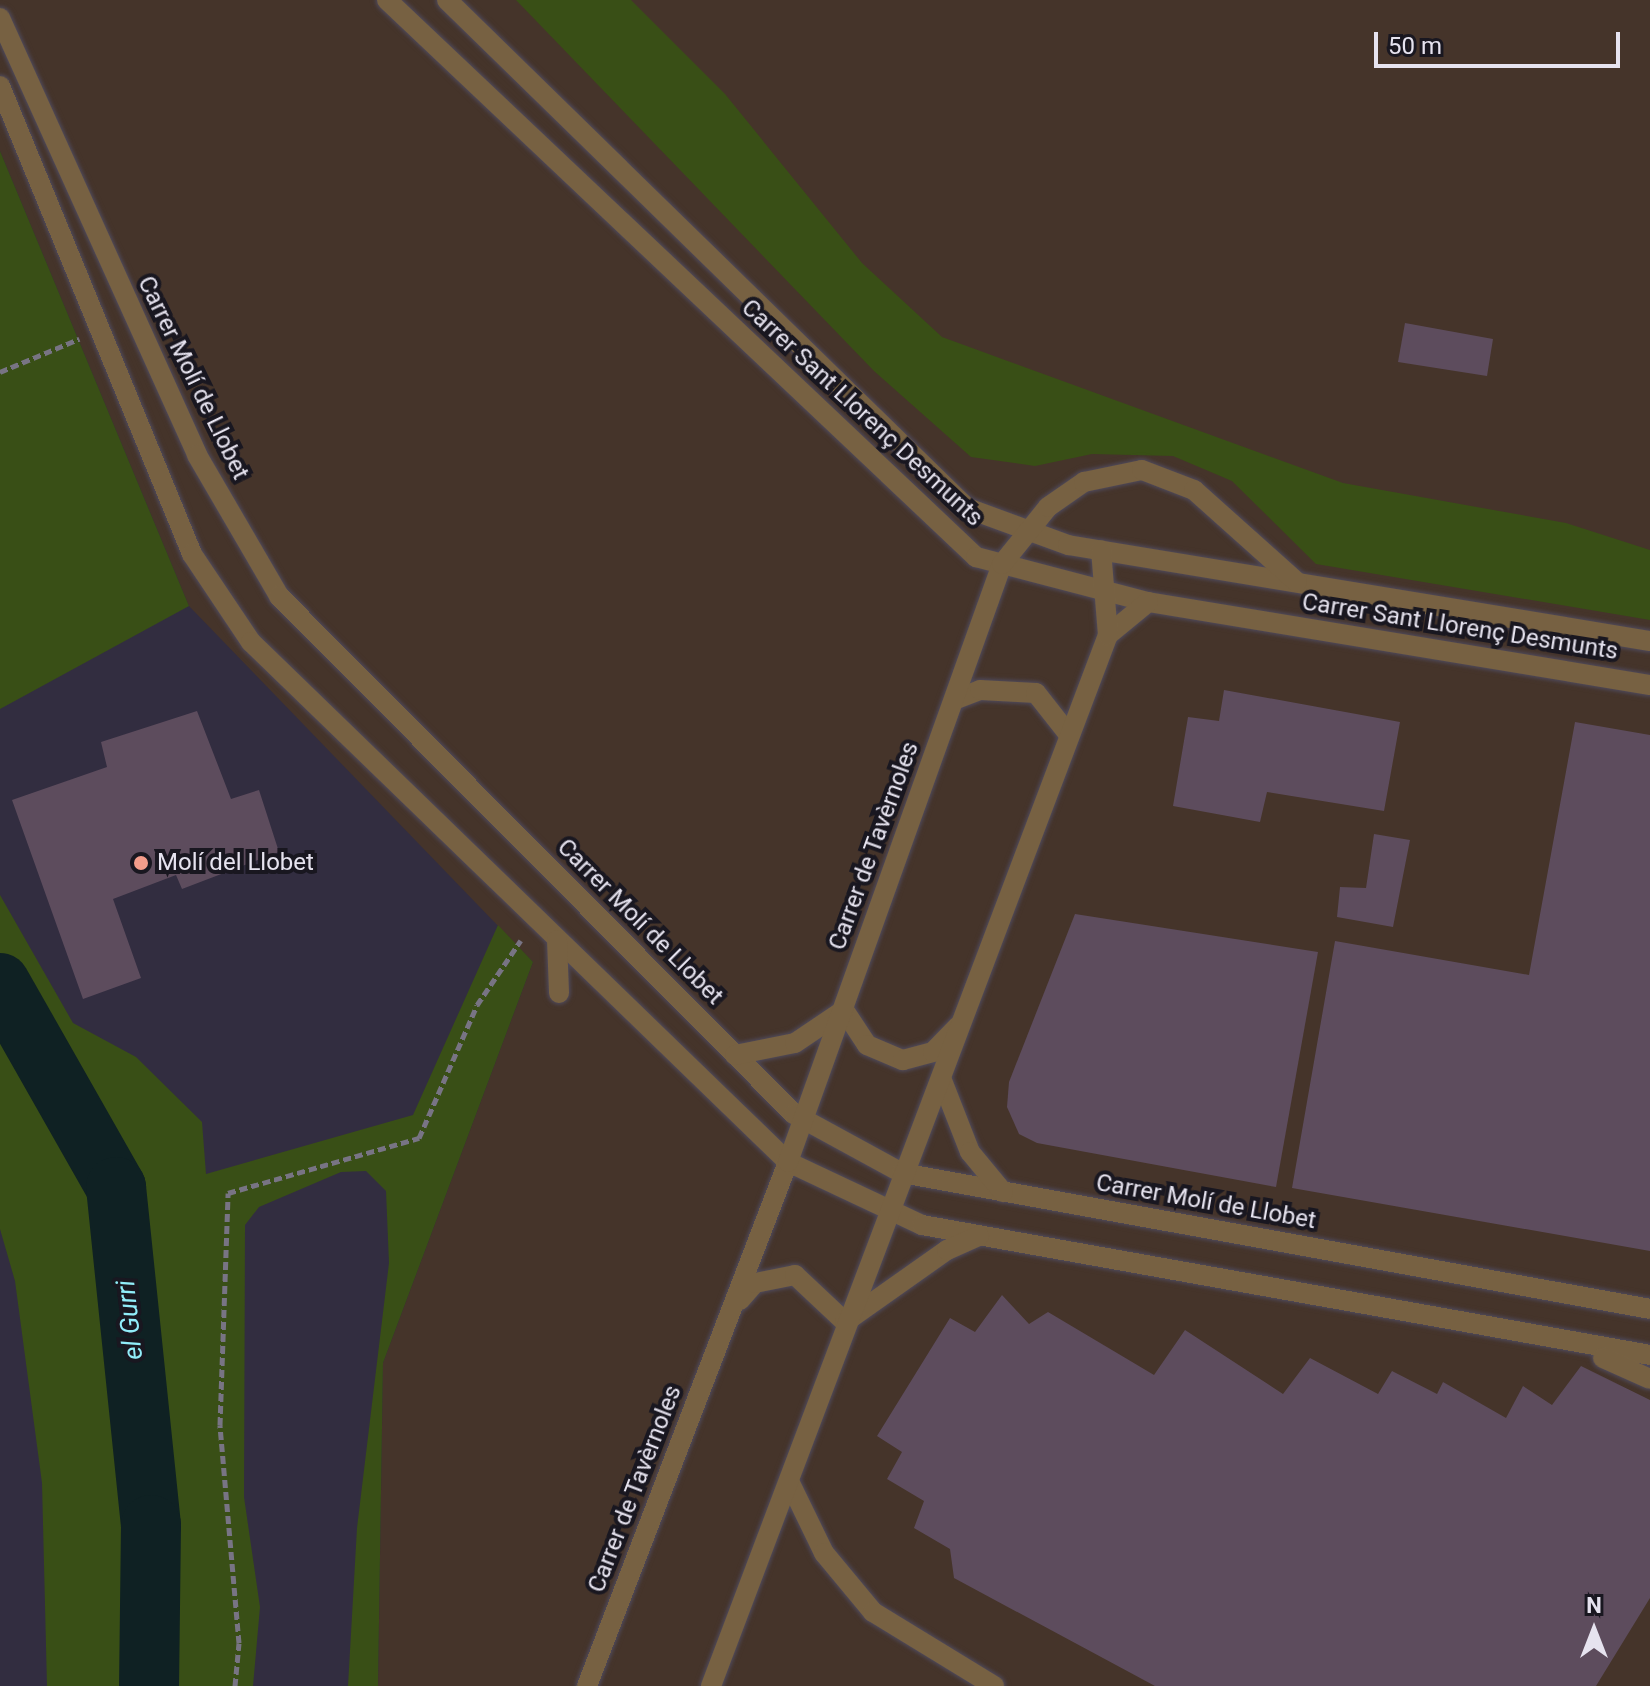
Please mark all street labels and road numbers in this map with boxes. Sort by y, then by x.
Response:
street label: Carrer Molí de Llobet [131,272,255,484]
street label: Carrer Sant Llorenç Desmunts [735,294,989,532]
street label: Carrer Sant Llorenç Desmunts [1300,588,1620,666]
street label: Carrer de Tavèrnoles [823,738,925,954]
street label: Carrer Molí de Llobet [551,833,729,1011]
street label: Carrer Molí de Llobet [1094,1168,1318,1236]
street label: Carrer de Tavèrnoles [582,1381,688,1597]

